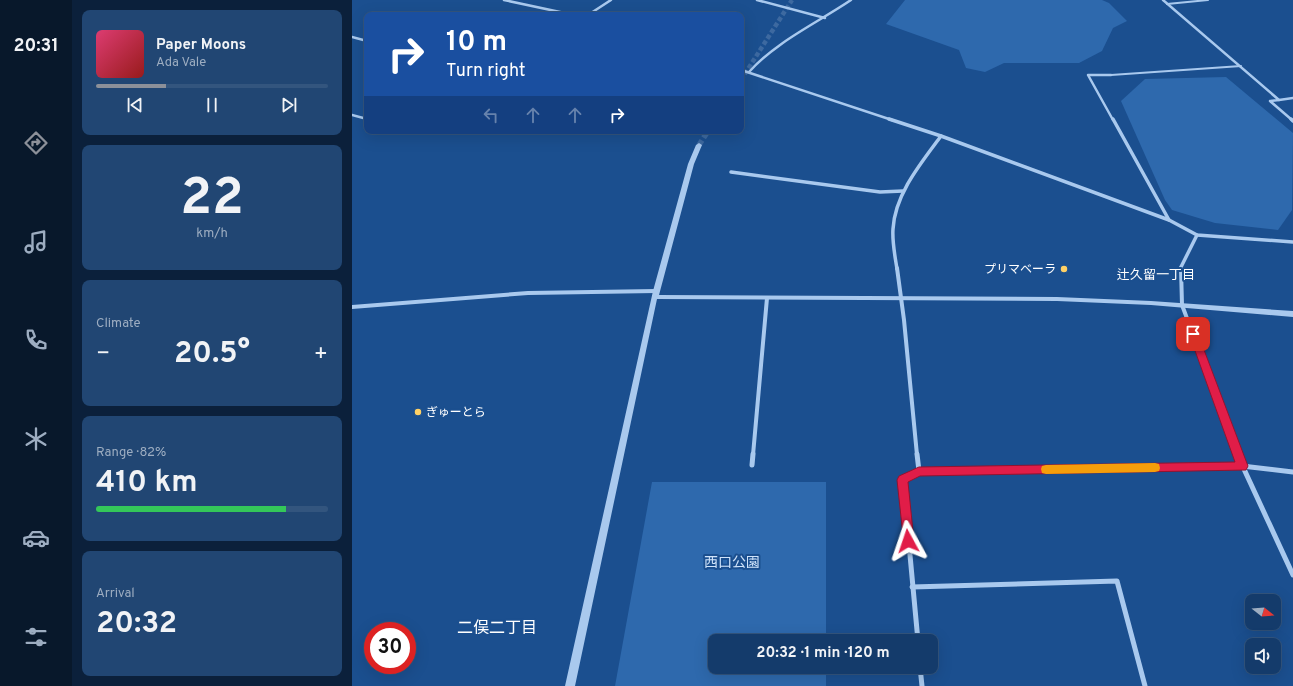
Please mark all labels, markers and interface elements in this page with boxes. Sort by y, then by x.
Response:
text: 10 m [446,25,507,61]
icon: right [380,28,432,80]
text: 20:31 [13,35,59,58]
text: Paper Moons [156,36,246,55]
text: Ada Vale [156,55,206,71]
text: Turn right [446,60,526,83]
icon: previous [124,94,146,116]
icon: pause [201,94,223,116]
icon: next [278,94,300,116]
icon: left [480,104,502,126]
icon: ahead [522,104,544,126]
icon: ahead [564,104,586,126]
icon: right [606,104,628,126]
icon: directions [22,129,50,157]
text: 22 [180,167,244,233]
text: km/h [196,226,228,242]
icon: music [22,228,50,256]
place label: プリマベーラ [984,262,1056,278]
marker: プリマベーラ [1059,264,1069,274]
district label: 辻久留一丁目 [1117,267,1195,284]
text: Climate [96,316,141,332]
pin [1176,317,1210,351]
icon: arrive [1182,323,1204,345]
icon: phone [22,326,50,354]
text: 20.5° [174,336,250,373]
text: − [96,341,110,368]
text: + [314,341,328,368]
place label: ぎゅーとら [426,405,486,421]
marker: ぎゅーとら [413,407,423,417]
icon: climate [22,425,50,453]
text: Range · 82% [96,445,166,461]
text: 410 km [96,465,198,502]
position arrow [887,520,929,562]
icon: car [22,524,50,552]
park label: 西口公園 [704,555,760,572]
text: Arrival [96,586,135,602]
north arrow [1245,594,1281,630]
map controls [1245,594,1281,674]
text: 20:32 [96,606,177,643]
district label: 二俣二丁目 [457,619,537,639]
speed limit sign: 30 [364,622,416,674]
icon: filters [22,623,50,651]
button: sound [1245,638,1281,674]
text: 20:32 · 1 min · 120 m [756,644,890,663]

